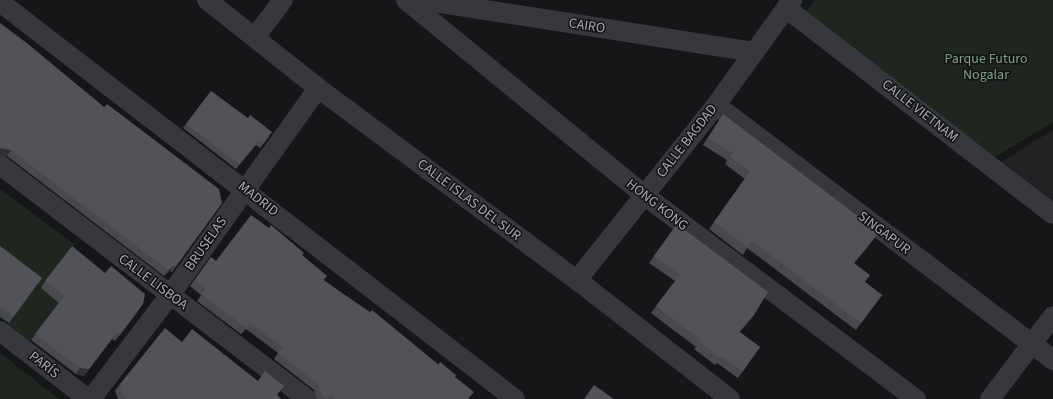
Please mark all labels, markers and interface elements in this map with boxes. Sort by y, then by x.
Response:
street label: CAIRO [568,15,606,37]
park label: Parque Futuro Nogalar [944,51,1028,84]
street label: CALLE VIETNAM [879,76,961,146]
street label: CALLE BAGDAD [653,101,721,181]
street label: CALLE ISLAS DEL SUR [414,156,524,244]
street label: HONG KONG [623,176,691,234]
street label: MADRID [234,178,282,220]
street label: SINGAPUR [854,208,914,258]
street label: BRUSELAS [181,214,231,274]
street label: CALLE LISBOA [115,251,191,313]
street label: PARÍS [25,348,63,382]

